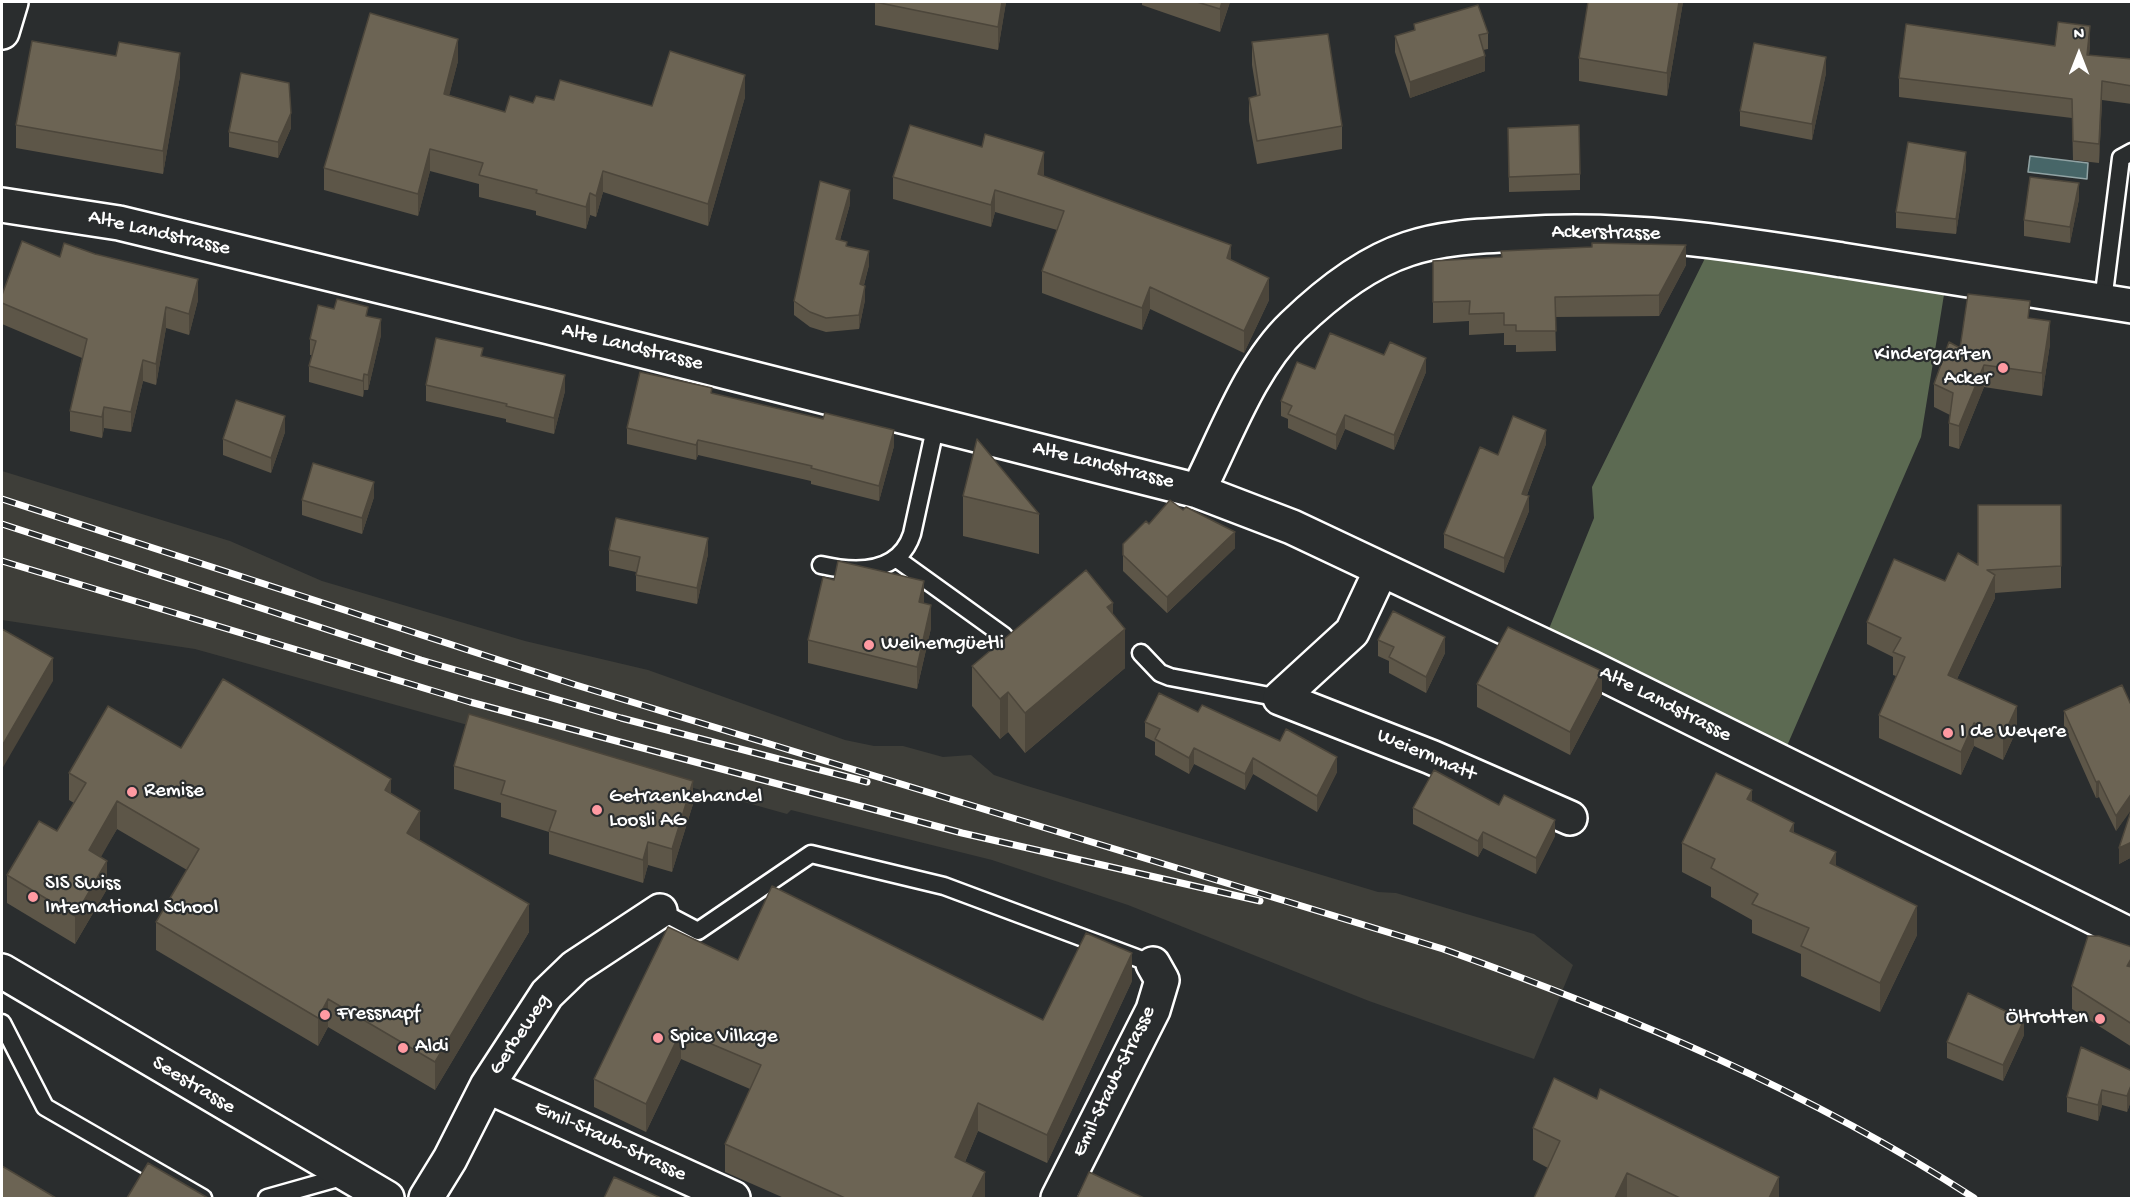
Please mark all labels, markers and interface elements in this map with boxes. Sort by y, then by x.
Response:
north arrow [2049,24,2109,84]
text: N [2074,26,2084,45]
street label: Alte Landstrasse [86,205,232,263]
street label: Ackerstrasse [1551,220,1661,248]
street label: Alte Landstrasse [559,318,705,378]
place label: Kindergarten Acker [1874,343,1991,393]
marker: Kindergarten Acker [1996,361,2010,375]
street label: Alte Landstrasse [1030,436,1176,496]
place label: Weiherngüetli [881,632,1004,658]
marker: Weiherngüetli [862,638,876,652]
street label: Alte Landstrasse [1595,661,1735,749]
place label: I de Weyere [1960,720,2066,746]
street label: Weiernmatt [1373,724,1479,788]
marker: I de Weyere [1941,726,1955,740]
place label: Remise [144,779,204,805]
marker: Remise [125,785,139,799]
place label: Getraenkehandel Loosli AG [609,785,762,835]
marker: Getraenkehandel Loosli AG [590,803,604,817]
place label: SIS Swiss International School [45,872,218,922]
marker: SIS Swiss International School [26,890,40,904]
street label: Gerbeweg [485,990,557,1080]
place label: Fressnapf [337,1002,420,1028]
street label: Emil-Staub-Strasse [1068,1002,1162,1162]
place label: Öltrotten [2006,1006,2088,1032]
marker: Fressnapf [318,1008,332,1022]
marker: Öltrotten [2093,1012,2107,1026]
place label: Spice Village [670,1025,778,1051]
marker: Spice Village [651,1031,665,1045]
place label: Aldi [415,1035,449,1061]
marker: Aldi [396,1041,410,1055]
street label: Seestrasse [147,1051,239,1121]
street label: Emil-Staub-Strasse [530,1096,690,1188]

